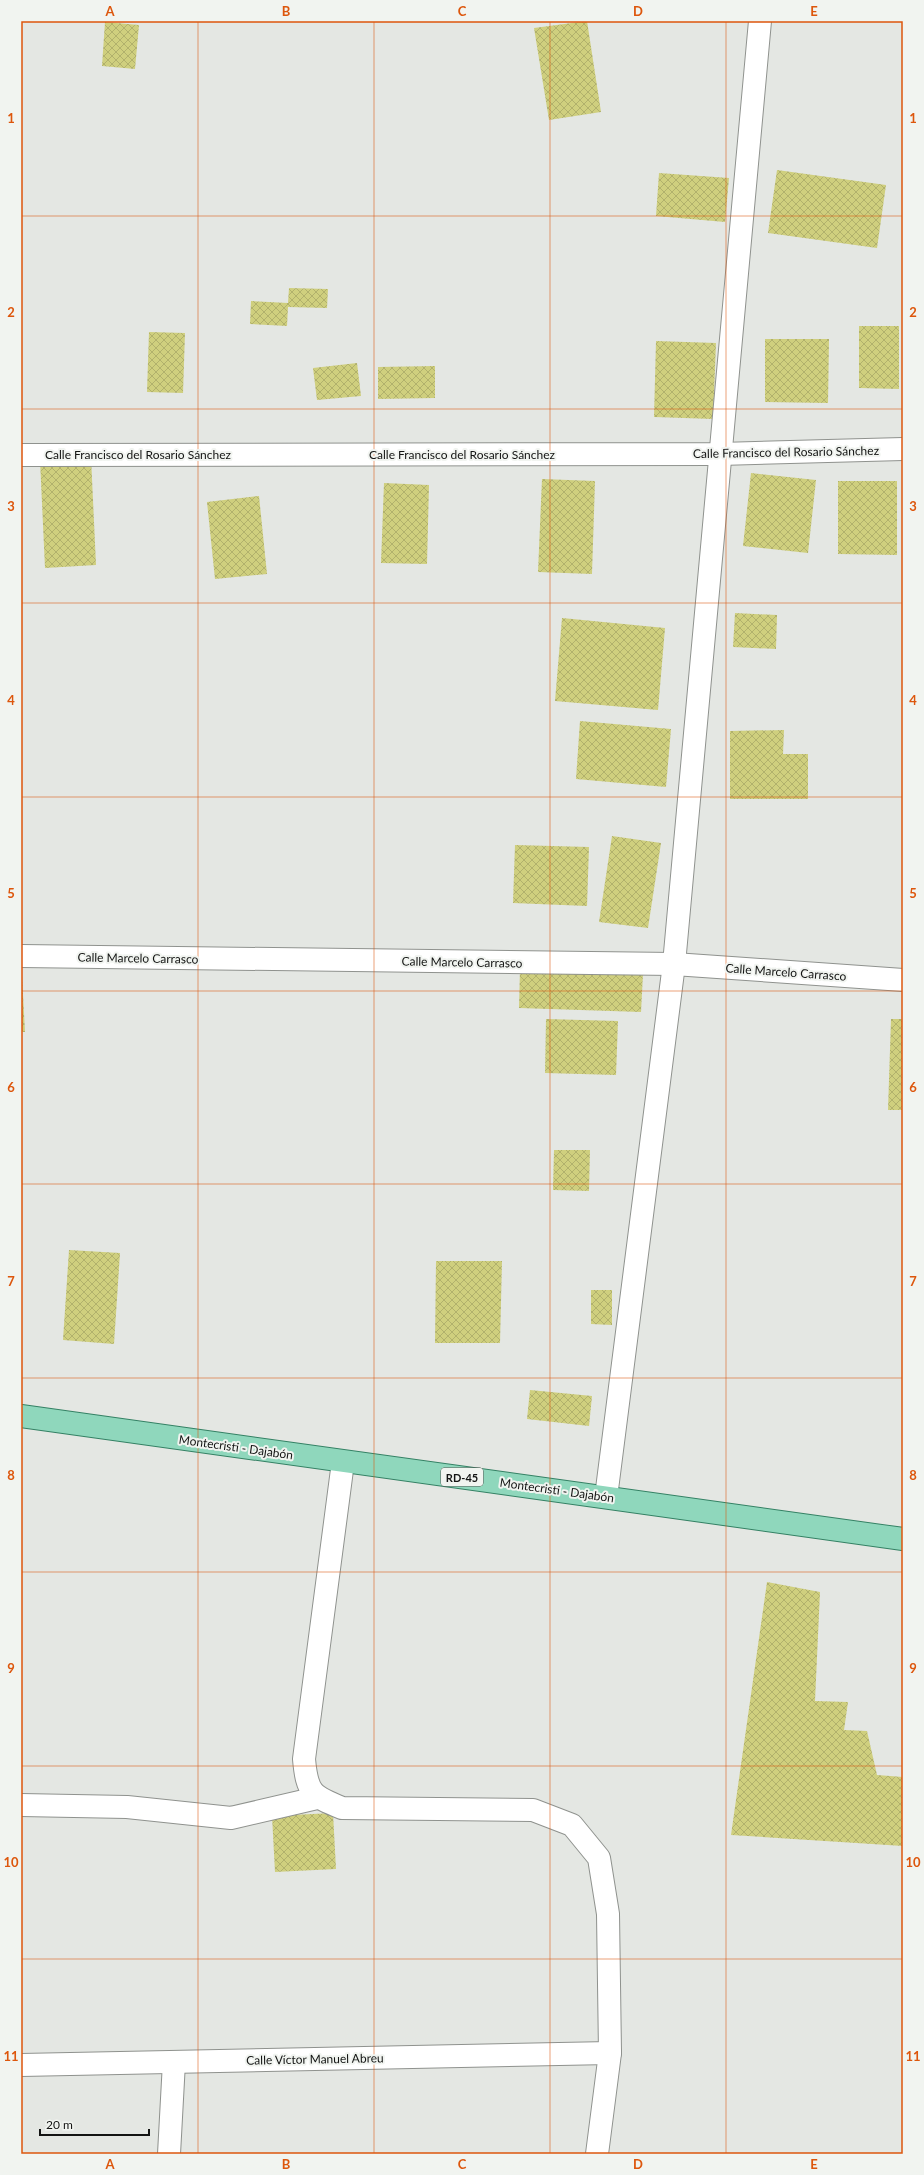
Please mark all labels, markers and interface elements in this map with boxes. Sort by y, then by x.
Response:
text: A [104,3,115,19]
text: B [282,3,291,19]
text: C [458,3,467,19]
text: D [633,3,643,19]
text: E [810,3,818,19]
text: 1 [7,110,15,126]
text: 1 [909,110,917,126]
text: 2 [7,304,15,320]
text: 2 [909,304,917,320]
street label: Calle Francisco del Rosario Sánchez [693,443,880,461]
street label: Calle Francisco del Rosario Sánchez [45,447,232,462]
street label: Calle Francisco del Rosario Sánchez [369,447,556,462]
text: 3 [7,498,15,514]
text: 3 [909,498,917,514]
text: 4 [7,692,15,708]
text: 4 [909,692,917,708]
text: 5 [7,885,15,901]
text: 5 [909,885,917,901]
street label: Calle Marcelo Carrasco [77,949,199,967]
street label: Calle Marcelo Carrasco [401,953,523,971]
street label: Calle Marcelo Carrasco [725,960,847,984]
text: 6 [7,1079,15,1095]
text: 6 [909,1079,917,1095]
text: 7 [7,1273,15,1289]
text: 7 [909,1273,917,1289]
street label: Montecristi - Dajabón [178,1432,294,1462]
text: 8 [7,1467,15,1483]
text: 8 [909,1467,917,1483]
road number: RD-45 [441,1468,483,1486]
street label: Montecristi - Dajabón [499,1475,615,1505]
text: 9 [7,1660,15,1676]
text: 9 [909,1660,917,1676]
text: 10 [3,1854,19,1870]
text: 10 [905,1854,921,1870]
text: 11 [3,2048,19,2064]
text: 11 [905,2048,921,2064]
street label: Calle Víctor Manuel Abreu [246,2050,384,2068]
scale bar [40,2111,149,2137]
text: 20 m [46,2117,73,2132]
text: A [104,2156,115,2172]
text: B [282,2156,291,2172]
text: C [458,2156,467,2172]
text: D [633,2156,643,2172]
text: E [810,2156,818,2172]

